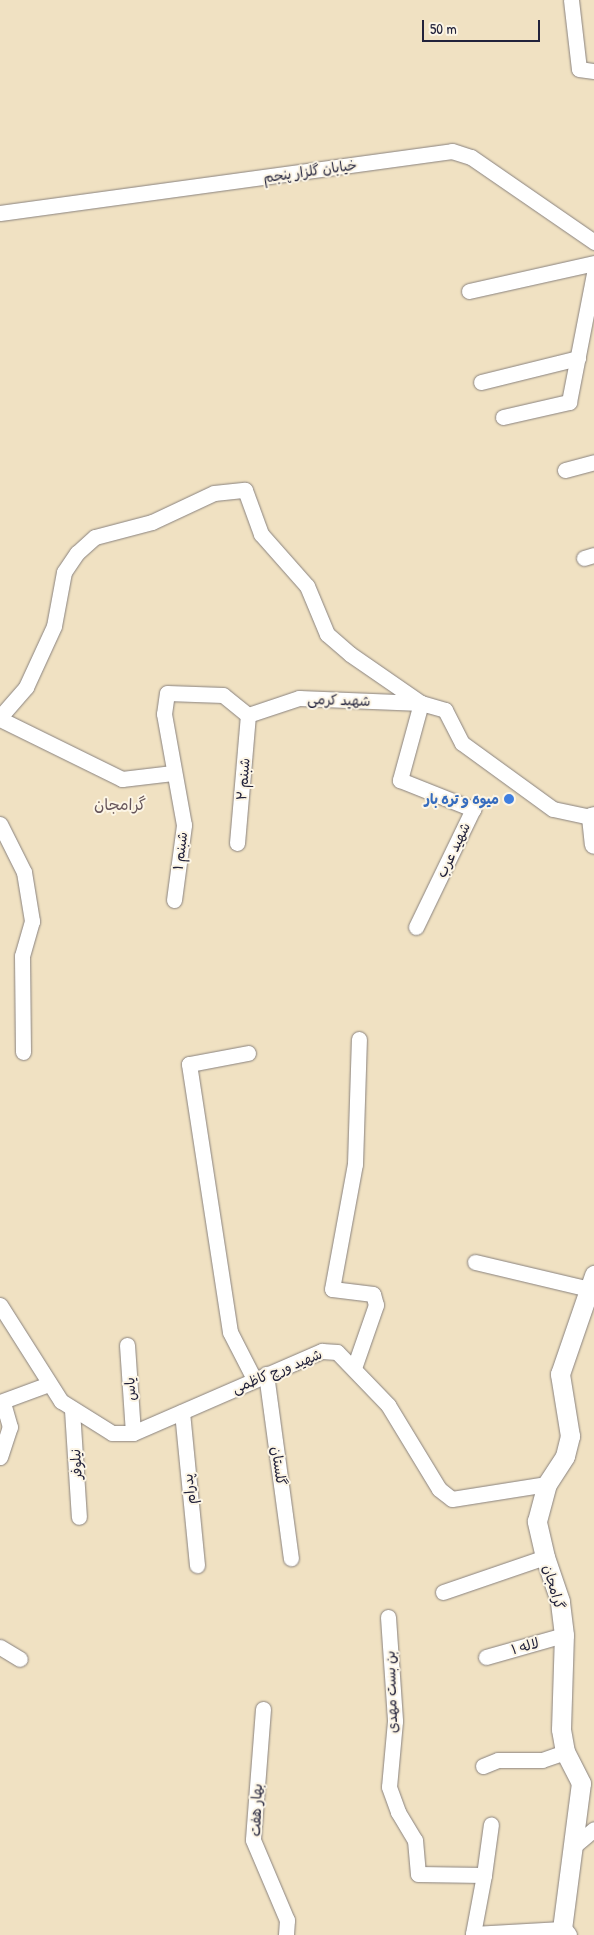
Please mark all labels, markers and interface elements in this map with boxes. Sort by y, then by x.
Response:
scale bar [424,10,542,42]
text: 50 m [430,18,457,39]
street label: خیابان گلزار پنجم [262,156,358,186]
street label: شهید کرمی [307,691,371,709]
street label: شبنم ۲ [233,757,253,801]
place label: میوه و تره بار [425,791,499,807]
marker: میوه و تره بار [503,793,515,805]
district label: گرامجان [94,794,146,814]
street label: شهید عرب [432,820,474,880]
street label: شبنم ۱ [169,831,191,871]
street label: شهید ورچ کاظمی [230,1345,324,1397]
street label: یاس [121,1377,139,1401]
street label: گلستان [268,1445,290,1487]
street label: نیلوفر [67,1448,85,1480]
street label: پدرام [179,1473,199,1505]
street label: گرامجان [540,1563,568,1611]
street label: لاله ۱ [509,1634,541,1658]
street label: بن بست مهدی [381,1650,401,1734]
street label: بهار هفت [247,1783,265,1837]

